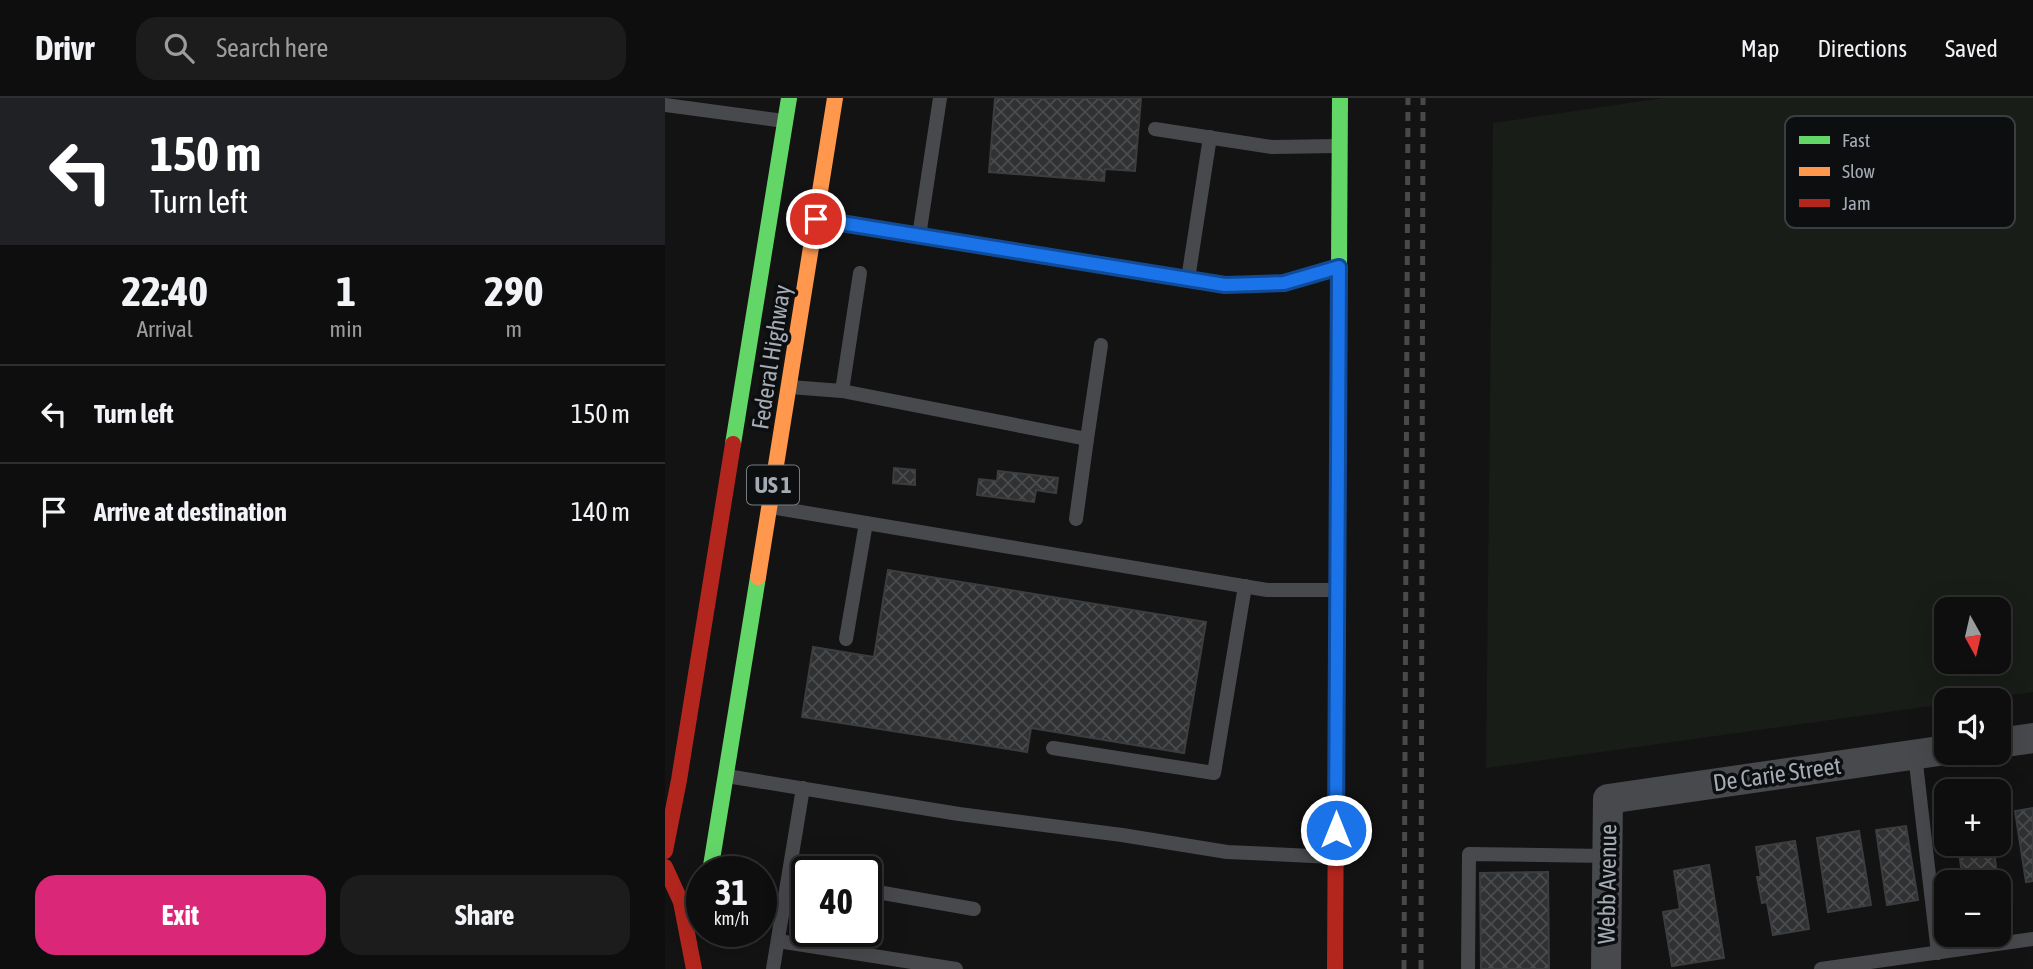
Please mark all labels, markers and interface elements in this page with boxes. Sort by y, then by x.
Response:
search box [136,17,626,80]
text: Drivr [35,29,94,67]
icon: search [160,29,198,67]
text: Search here [216,33,328,63]
text: Map [1741,35,1779,62]
text: Directions [1817,35,1907,62]
text: Saved [1945,35,1998,62]
legend [1785,116,2015,228]
text: 150 m [150,125,261,181]
icon: left [35,126,126,217]
text: Fast [1842,129,1870,151]
text: Slow [1842,160,1876,182]
text: Turn left [150,183,248,220]
pin [786,189,846,249]
text: Jam [1842,192,1871,214]
icon: arrive [797,200,835,238]
text: 22:40 [122,267,208,315]
text: 1 [336,267,356,315]
text: 290 [484,267,543,315]
street label: Federal Highway [746,283,796,431]
text: Arrival [137,316,193,342]
text: min [330,316,363,342]
text: m [506,316,522,342]
icon: left [35,395,73,433]
text: Turn left [94,399,174,429]
text: 150 m [571,399,630,429]
road number: US 1 [747,466,799,504]
icon: arrive [35,493,73,531]
text: Arrive at destination [94,497,287,527]
text: 140 m [571,497,630,527]
north arrow [1934,597,2011,674]
map controls [1934,597,2011,947]
button: sound [1934,688,2011,765]
street label: De Carie Street [1711,752,1843,796]
button: + [1934,779,2011,856]
position arrow [1299,793,1373,867]
street label: Webb Avenue [1592,824,1622,944]
speed limit sign: 40 [791,856,882,947]
button: − [1934,870,2011,947]
text: 31 [715,872,748,912]
button: Exit [35,875,326,955]
button: Share [340,875,630,955]
text: km/h [714,908,749,929]

